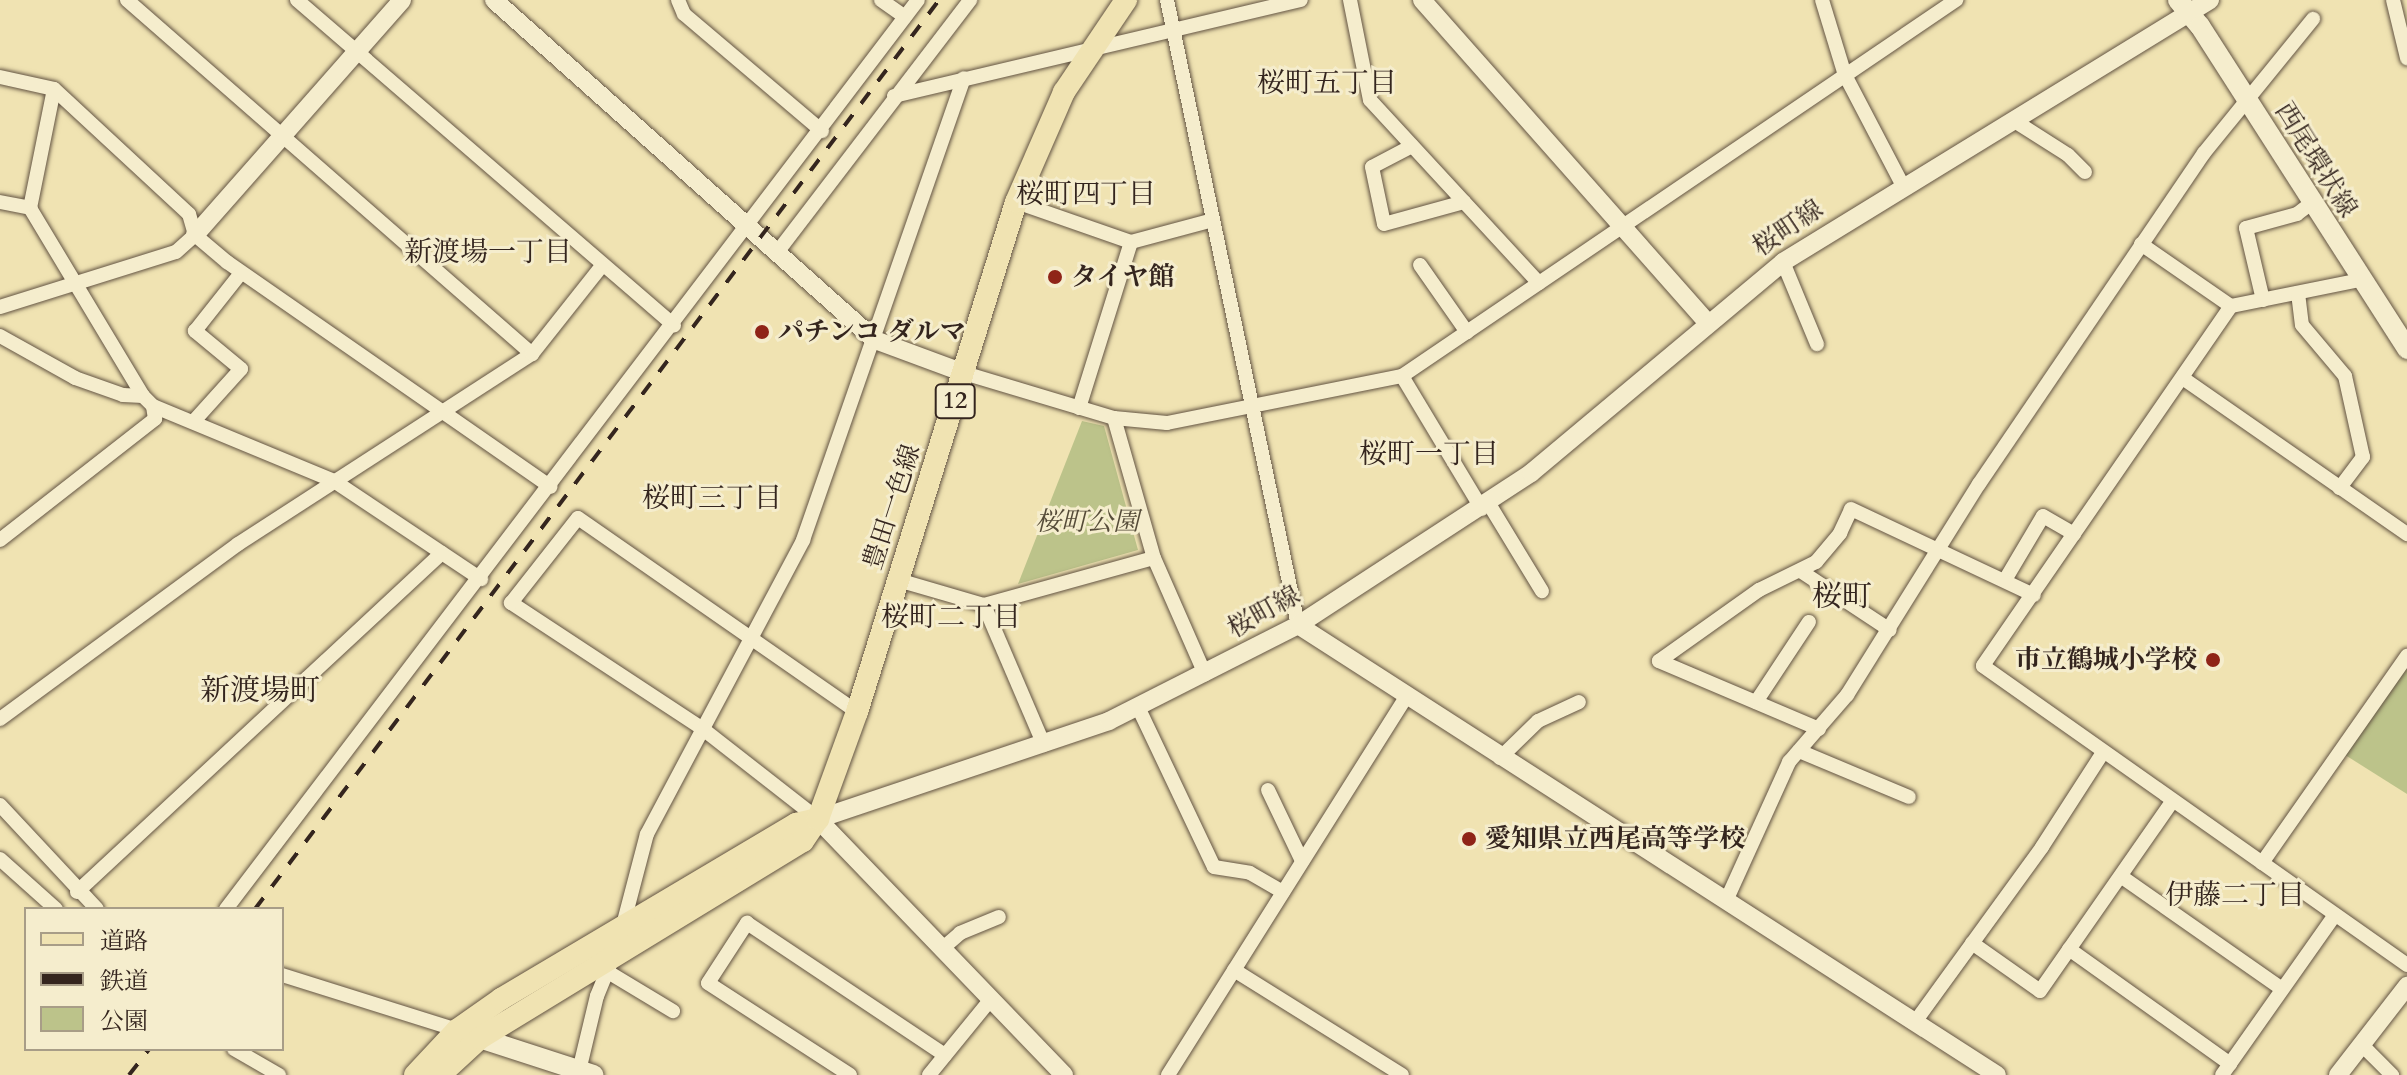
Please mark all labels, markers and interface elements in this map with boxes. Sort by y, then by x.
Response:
district label: 桜町五丁目 [1257,66,1397,100]
street label: 西尾環状線 [2268,97,2364,223]
district label: 桜町四丁目 [1016,177,1156,211]
street label: 桜町線 [1747,193,1829,263]
district label: 新渡場一丁目 [404,235,572,269]
place label: タイヤ館 [1071,261,1175,293]
marker: タイヤ館 [1046,268,1064,286]
place label: パチンコ ダルマ [778,316,967,348]
marker: パチンコ ダルマ [753,323,771,341]
road number: 12 [933,381,977,421]
district label: 桜町一丁目 [1359,437,1499,471]
street label: 豊田一色線 [857,440,927,574]
district label: 桜町三丁目 [642,481,782,515]
park label: 桜町公園 [1035,506,1139,538]
street label: 桜町線 [1222,579,1306,645]
district label: 桜町 [1812,579,1872,615]
district label: 桜町二丁目 [881,600,1021,634]
place label: 市立鶴城小学校 [2015,644,2197,676]
marker: 市立鶴城小学校 [2204,651,2222,669]
district label: 新渡場町 [200,673,320,709]
place label: 愛知県立西尾高等学校 [1485,823,1745,855]
marker: 愛知県立西尾高等学校 [1460,830,1478,848]
district label: 伊藤二丁目 [2165,878,2305,912]
legend [24,907,284,1051]
text: 道路 [100,925,148,958]
text: 鉄道 [100,965,148,998]
text: 公園 [100,1005,148,1038]

